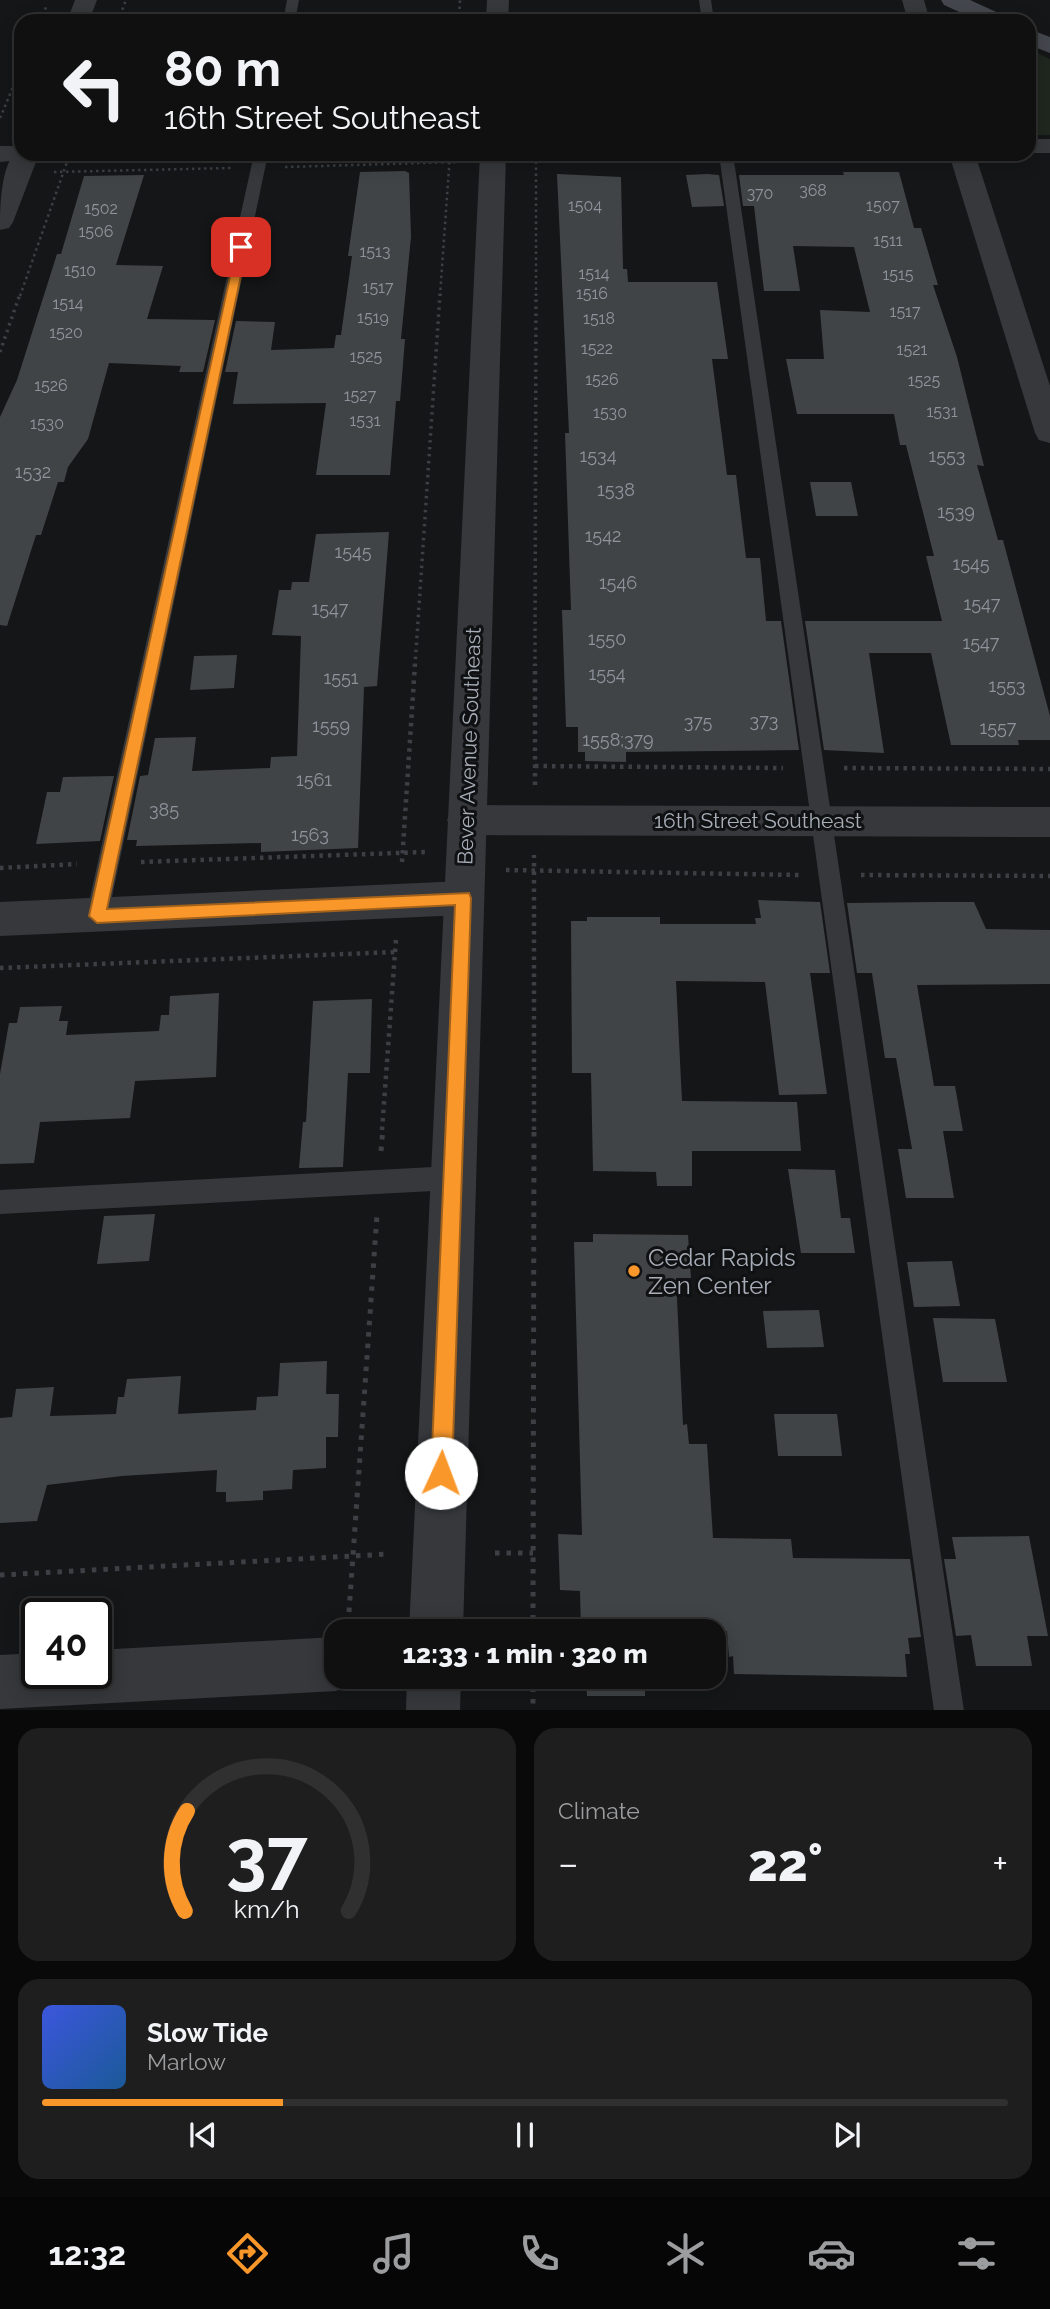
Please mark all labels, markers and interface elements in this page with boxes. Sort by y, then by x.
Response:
text: 80 m [164,40,281,97]
icon: left [49,42,140,133]
text: 16th Street Southeast [164,99,481,136]
house number: 368 [799,181,827,200]
house number: 370 [747,184,773,203]
house number: 1504 [568,196,602,215]
house number: 1507 [866,196,900,215]
house number: 1502 [84,199,118,218]
pin [211,217,271,277]
house number: 1506 [78,222,114,241]
icon: arrive [222,228,260,266]
house number: 1511 [873,231,903,250]
house number: 1513 [360,242,390,261]
house number: 1510 [64,261,96,280]
house number: 1514 [578,264,610,283]
house number: 1515 [882,265,914,284]
house number: 1517 [363,278,394,297]
house number: 1516 [576,284,608,303]
house number: 1514 [52,294,84,313]
house number: 1517 [890,302,921,321]
house number: 1519 [357,308,389,327]
house number: 1518 [583,309,615,328]
house number: 1520 [49,323,83,342]
house number: 1522 [581,339,613,358]
house number: 1521 [897,340,928,359]
house number: 1525 [350,347,383,366]
house number: 1526 [585,370,619,389]
house number: 1525 [908,371,941,390]
house number: 1526 [34,376,68,395]
house number: 1527 [344,386,377,405]
house number: 1531 [927,402,958,421]
house number: 1530 [593,403,627,422]
house number: 1531 [350,411,381,430]
house number: 1530 [30,414,64,433]
house number: 1534 [580,445,617,466]
house number: 1553 [929,445,965,466]
house number: 1532 [15,461,51,482]
house number: 1538 [597,479,635,500]
house number: 1539 [937,501,975,522]
house number: 1542 [585,525,621,546]
house number: 1545 [334,541,372,562]
house number: 1545 [952,553,990,574]
house number: 1546 [599,572,637,593]
house number: 1547 [964,593,1001,614]
house number: 1547 [312,598,349,619]
street label: Bever Avenue Southeast [452,627,486,865]
house number: 1550 [588,628,626,649]
house number: 1547 [963,632,1000,653]
house number: 1554 [588,663,626,684]
house number: 1551 [323,667,359,688]
house number: 1553 [989,675,1025,696]
house number: 373 [750,710,778,731]
house number: 375 [684,711,713,732]
house number: 1559 [312,715,350,736]
house number: 1557 [980,717,1017,738]
house number: 1558;379 [582,729,654,750]
house number: 1561 [296,769,332,790]
house number: 385 [149,799,179,820]
street label: 16th Street Southeast [654,808,862,833]
house number: 1563 [291,824,329,845]
place label: Cedar Rapids Zen Center [648,1243,796,1300]
marker: Cedar Rapids Zen Center [626,1263,642,1279]
position arrow [404,1436,478,1510]
speed limit sign: 40 [21,1598,112,1689]
text: 12:33 · 1 min · 320 m [403,1639,647,1669]
text: Climate [558,1797,640,1824]
text: 37 [226,1813,308,1898]
text: 22° [748,1832,823,1893]
text: − [558,1841,578,1886]
text: + [992,1841,1008,1886]
text: km/h [234,1893,300,1923]
text: Slow Tide [147,2018,268,2048]
text: Marlow [147,2048,226,2075]
icon: previous [184,2116,222,2154]
icon: pause [506,2116,544,2154]
icon: next [828,2116,866,2154]
icon: directions [223,2229,272,2278]
icon: music [369,2229,418,2278]
icon: phone [515,2229,564,2278]
icon: climate [661,2229,710,2278]
icon: car [807,2229,856,2278]
icon: filters [952,2229,1001,2278]
text: 12:32 [48,2235,126,2272]

